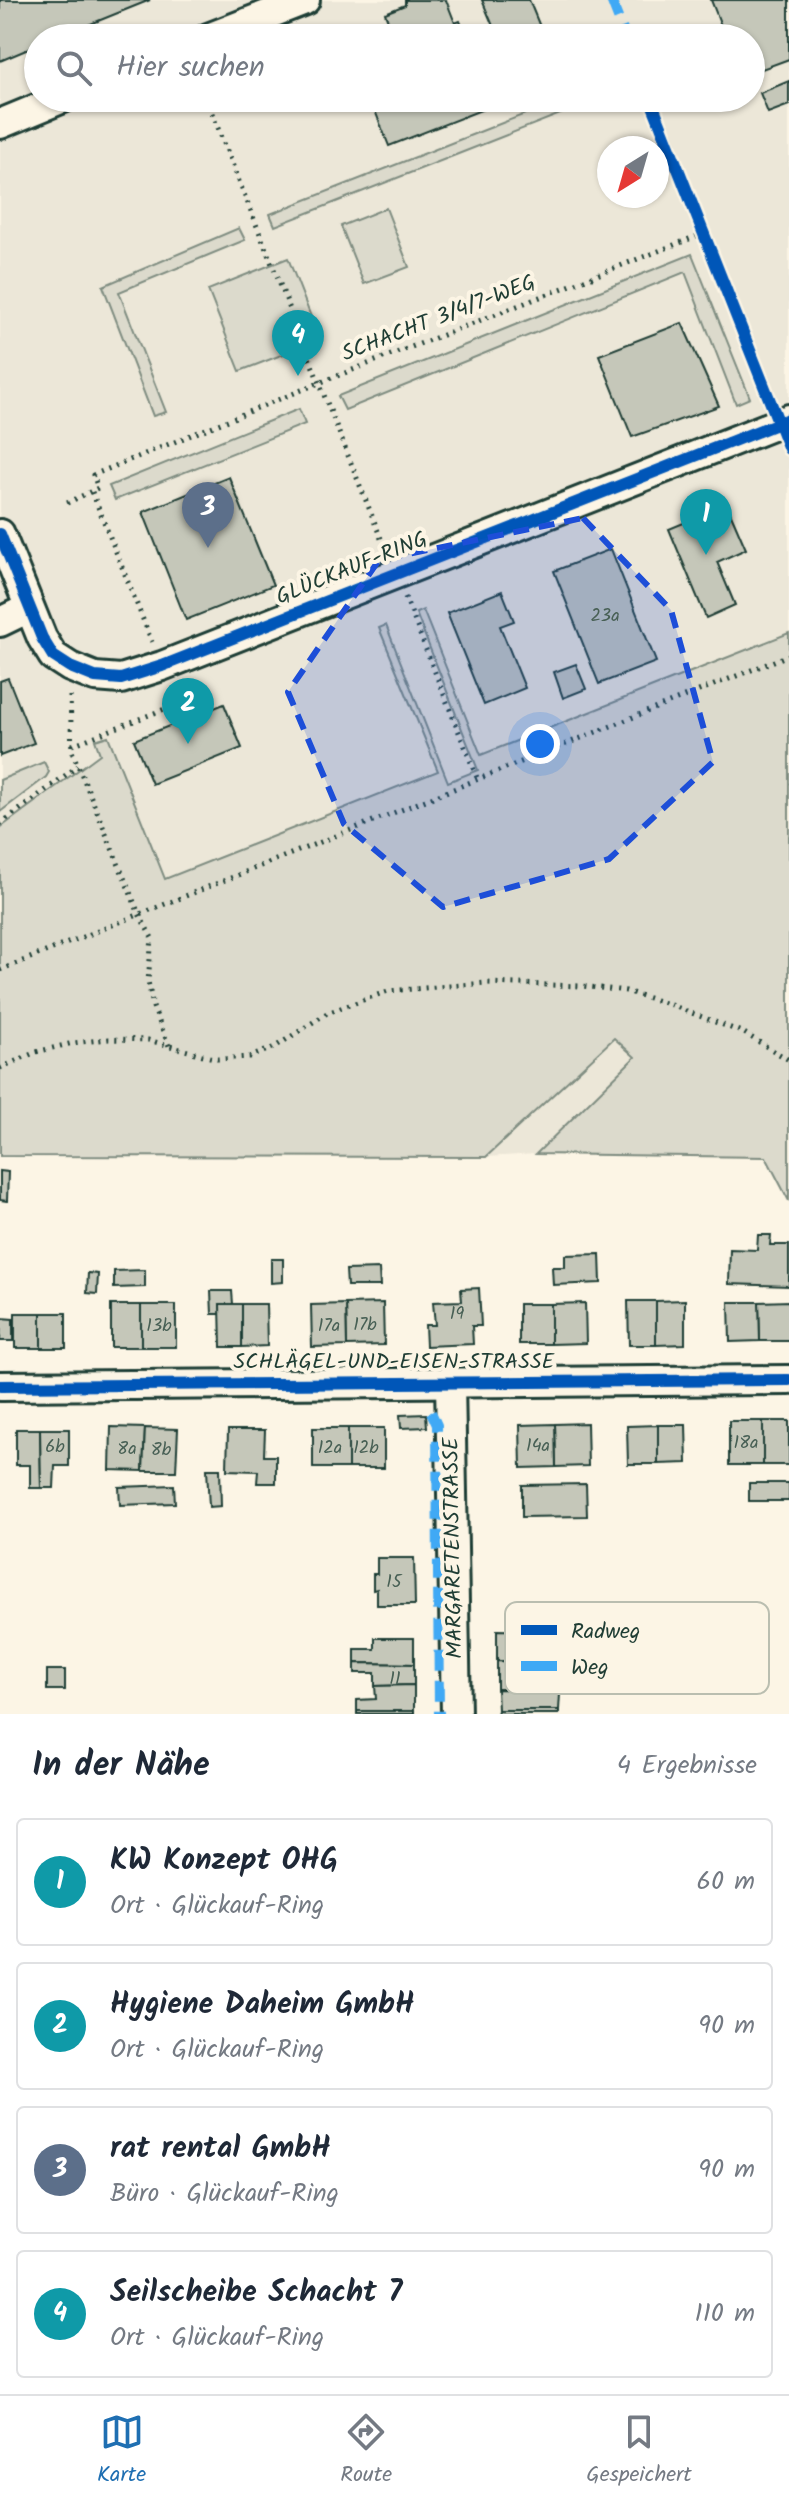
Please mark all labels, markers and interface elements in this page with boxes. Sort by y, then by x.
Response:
search box [24,24,765,112]
text: Hier suchen [116,44,265,92]
icon: search [52,46,96,90]
north arrow [597,136,669,208]
street label: SCHACHT 3/4/7-WEG [337,266,541,372]
pin: 4 [272,310,324,376]
pin: 3 [182,482,234,548]
pin: 1 [680,489,732,555]
street label: GLÜCKAUF-RING [271,523,433,615]
house number: 23a [590,602,620,631]
pin: 2 [162,678,214,744]
your location [520,724,560,764]
house number: 19 [450,1300,464,1329]
house number: 17b [353,1311,377,1340]
house number: 13b [146,1312,172,1341]
house number: 17a [318,1312,340,1341]
street label: SCHLÄGEL-UND-EISEN-STRASSE [234,1345,556,1380]
house number: 18a [734,1429,758,1458]
house number: 14a [526,1432,550,1461]
house number: 6b [45,1433,65,1462]
house number: 12a [318,1434,342,1463]
house number: 12b [353,1434,379,1463]
house number: 8a [117,1435,137,1464]
house number: 8b [151,1436,172,1465]
street label: MARGARETENSTRASSE [435,1436,473,1659]
house number: 15 [386,1568,403,1597]
legend [505,1602,769,1694]
text: Radweg [571,1615,640,1650]
text: Weg [571,1651,609,1686]
house number: 11 [389,1665,401,1694]
text: In der Nähe [32,1739,210,1793]
text: 4 Ergebnisse [617,1745,757,1787]
text: KW Konzept OHG [110,1837,338,1885]
text: 1 [56,1861,64,1903]
text: 60 m [696,1861,755,1903]
text: Ort · Glückauf-Ring [110,1885,324,1927]
text: Hygiene Daheim GmbH [110,1981,415,2029]
text: 2 [52,2005,68,2047]
text: 90 m [698,2005,755,2047]
text: Ort · Glückauf-Ring [110,2029,324,2071]
text: rat rental GmbH [110,2125,331,2173]
text: 3 [53,2149,67,2191]
text: 90 m [698,2149,755,2191]
text: Büro · Glückauf-Ring [110,2173,339,2215]
text: Seilscheibe Schacht 7 [110,2269,402,2317]
text: 4 [53,2293,67,2335]
text: 110 m [695,2293,755,2335]
text: Ort · Glückauf-Ring [110,2317,324,2359]
tab: Karte [97,2410,146,2493]
tab: Route [340,2410,392,2493]
tab: Gespeichert [586,2410,692,2493]

